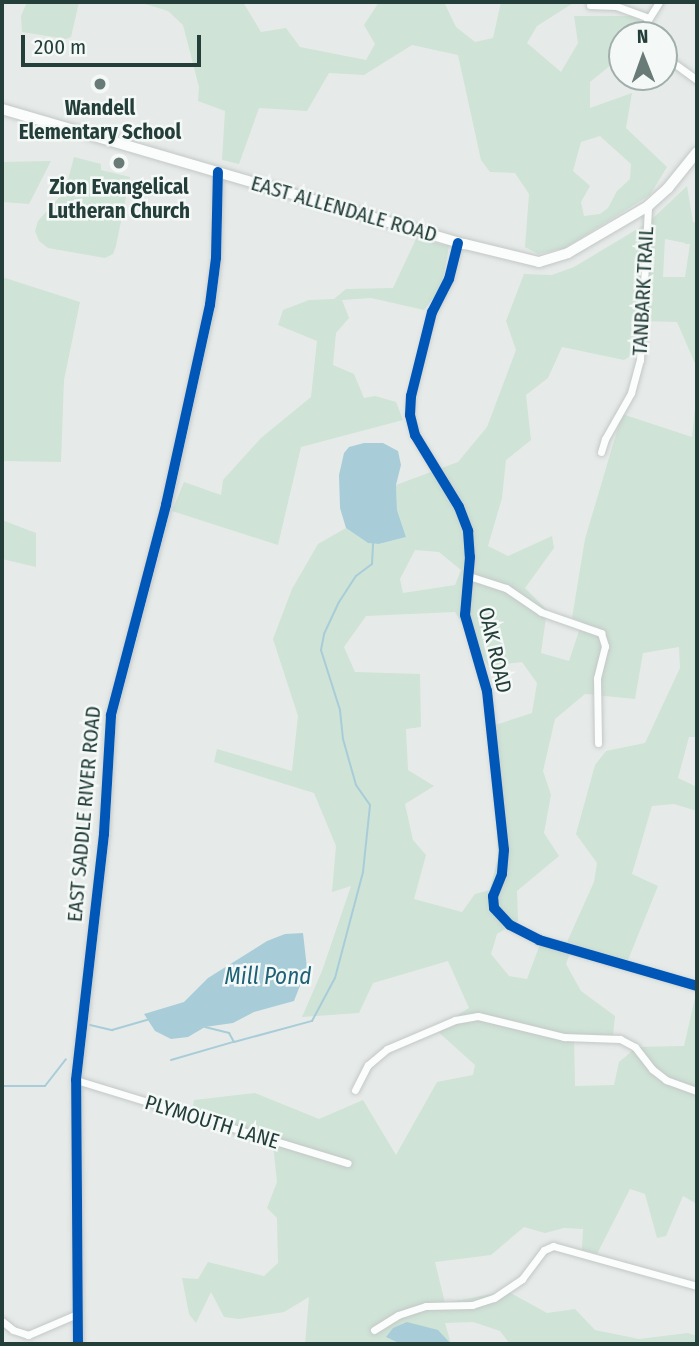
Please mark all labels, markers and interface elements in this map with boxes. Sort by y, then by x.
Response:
scale bar [24,21,205,65]
north arrow [608,21,678,91]
text: N [637,25,649,48]
text: 200 m [34,34,86,60]
marker: Wandell Elementary School [92,76,108,92]
place label: Wandell Elementary School [19,95,181,145]
marker: Zion Evangelical Lutheran Church [111,155,127,171]
street label: EAST ALLENDALE ROAD [248,170,440,248]
place label: Zion Evangelical Lutheran Church [48,174,190,224]
street label: TANBARK TRAIL [627,226,659,356]
street label: OAK ROAD [473,605,517,695]
street label: EAST SADDLE RIVER ROAD [62,705,106,923]
water label: Mill Pond [225,962,311,990]
street label: PLYMOUTH LANE [142,1090,282,1154]

